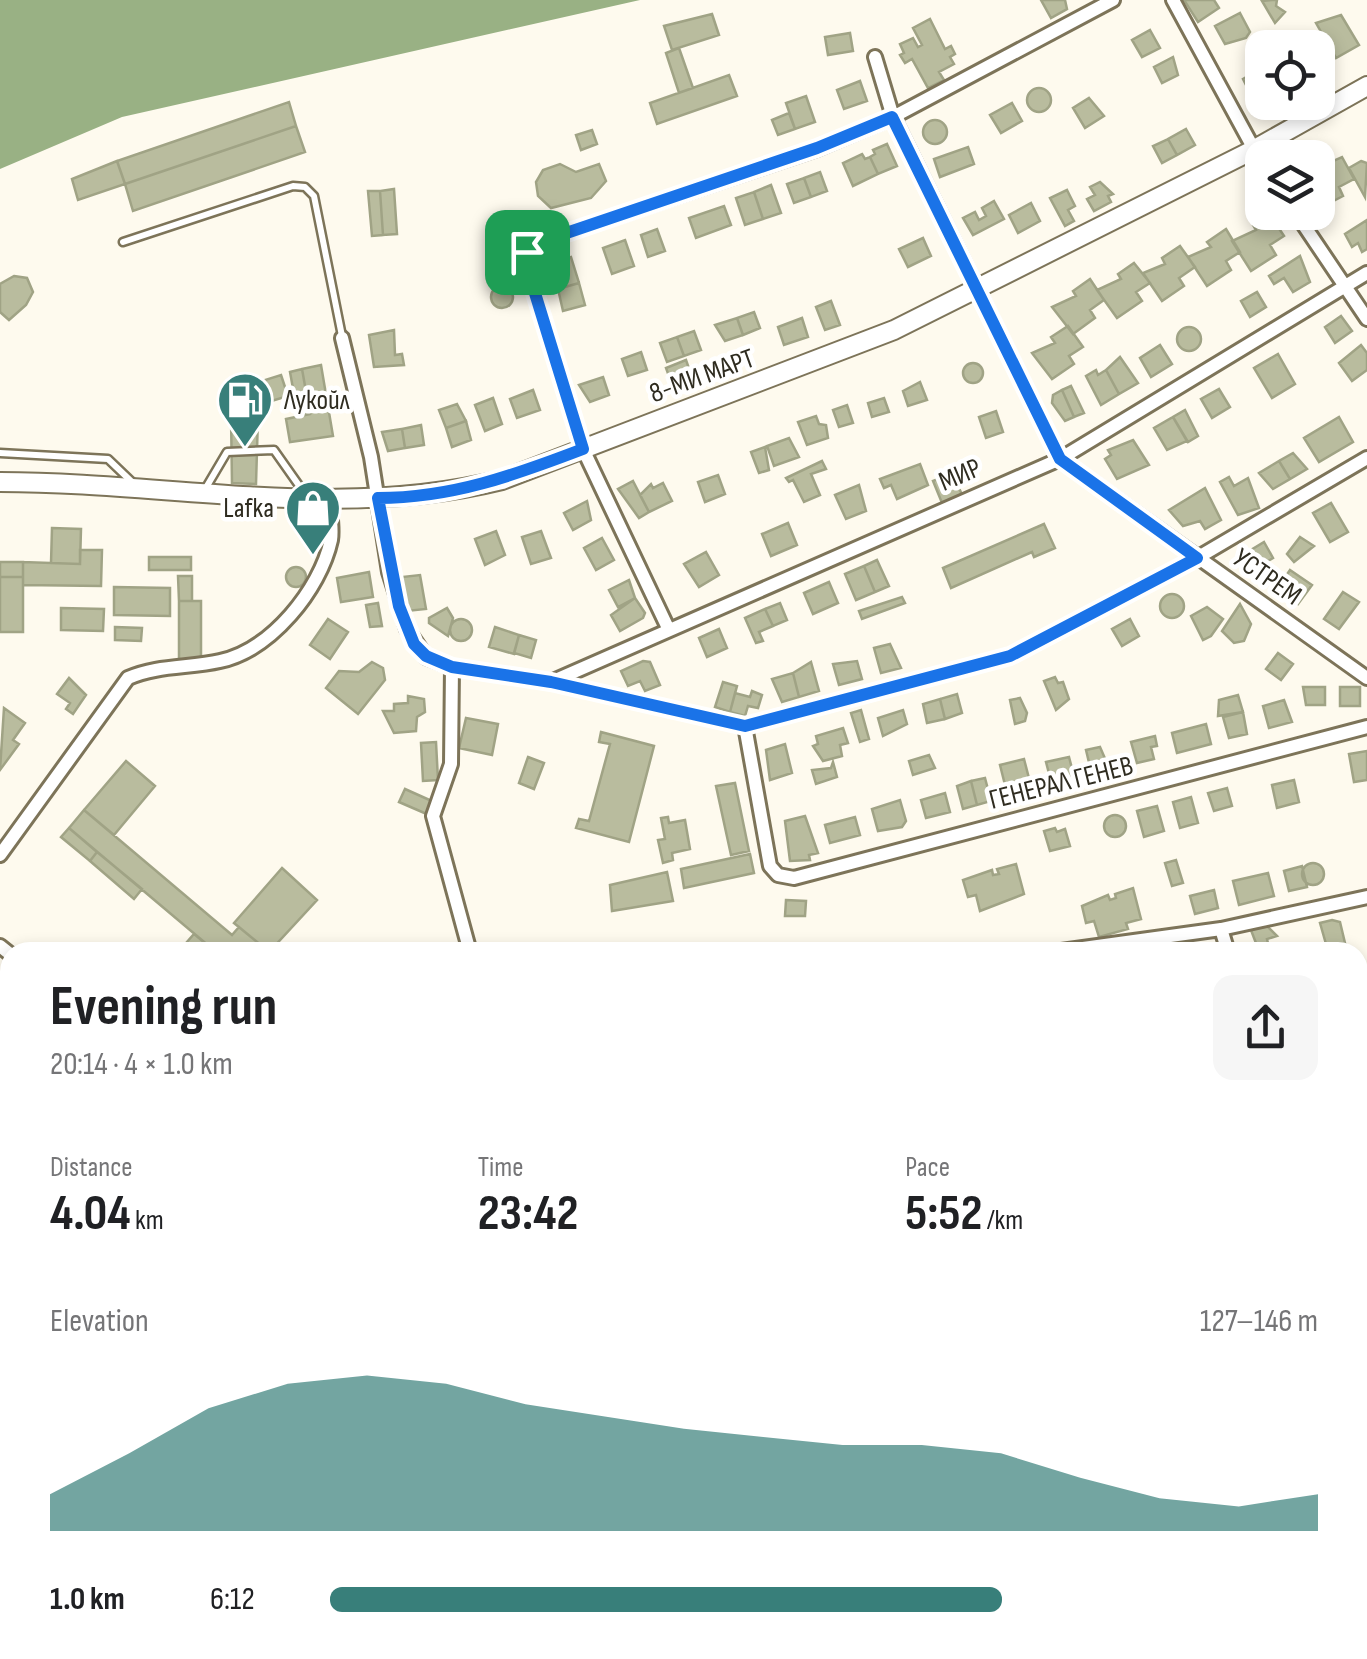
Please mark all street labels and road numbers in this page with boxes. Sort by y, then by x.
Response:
street label: 8-МИ МАРТ [645,342,759,410]
street label: МИР [934,451,986,499]
street label: УСТРЕМ [1226,542,1308,612]
street label: ГЕНЕРАЛ ГЕНЕВ [986,749,1136,817]

